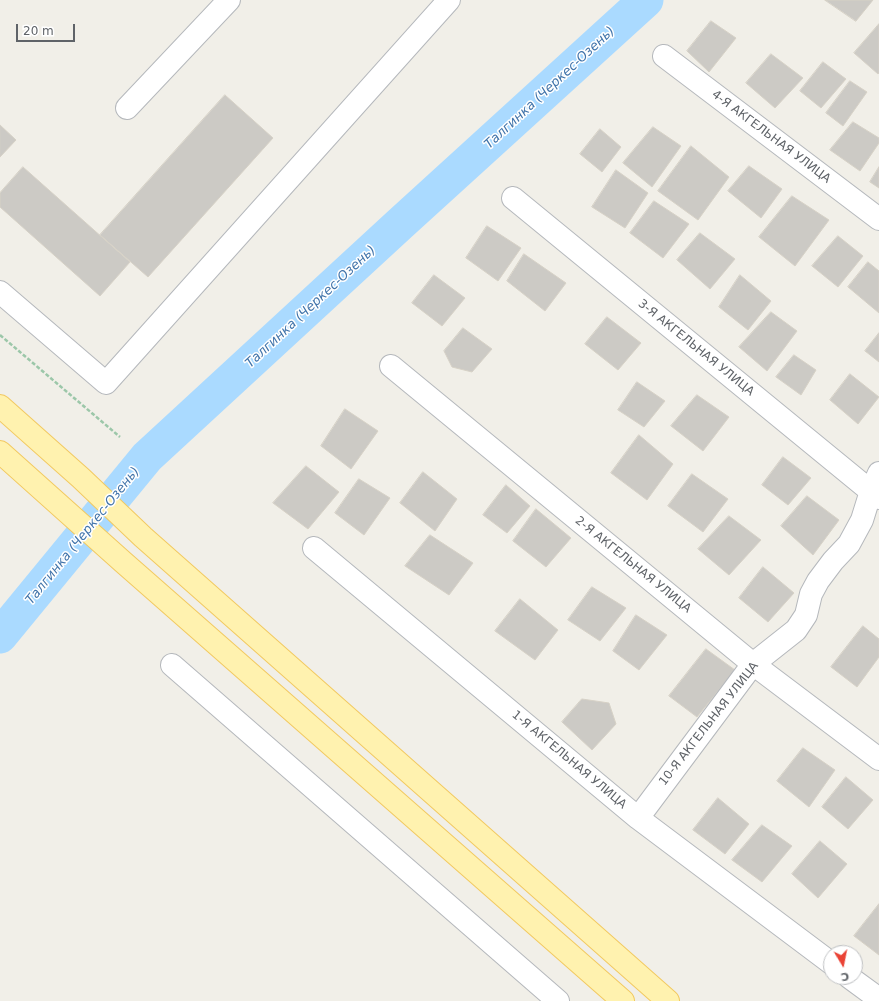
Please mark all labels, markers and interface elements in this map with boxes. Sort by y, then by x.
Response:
scale bar [18,16,77,42]
text: 20 m [23,24,54,38]
water label: Талгинка (Черкес-Озень) [482,24,618,152]
street label: 4-Я АКГЕЛЬНАЯ УЛИЦА [709,88,833,186]
water label: Талгинка (Черкес-Озень) [243,243,379,371]
street label: 3-Я АКГЕЛЬНАЯ УЛИЦА [635,297,757,399]
water label: Талгинка (Черкес-Озень) [23,464,143,608]
street label: 2-Я АКГЕЛЬНАЯ УЛИЦА [572,514,694,616]
street label: 10-Я АКГЕЛЬНАЯ УЛИЦА [656,659,762,789]
street label: 1-Я АКГЕЛЬНАЯ УЛИЦА [509,708,629,812]
north arrow [823,945,863,985]
text: С [840,969,850,983]

